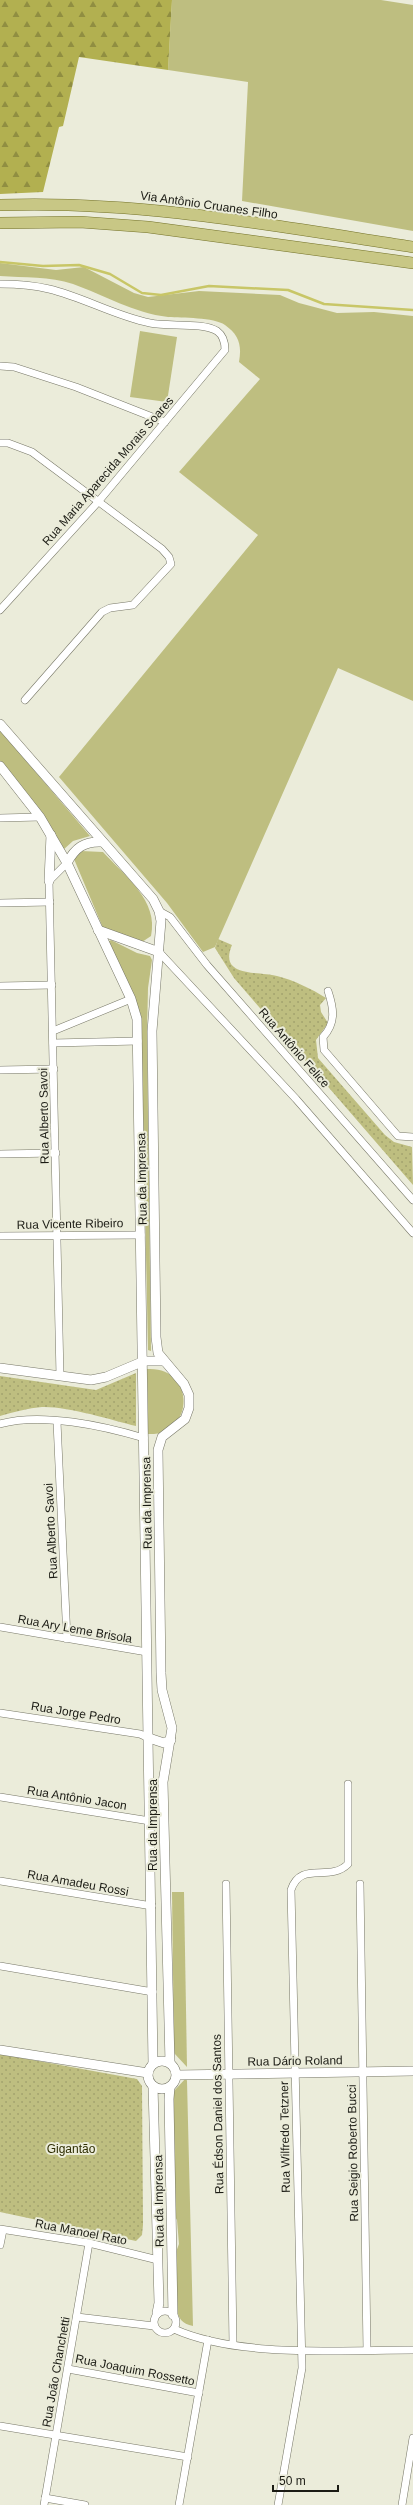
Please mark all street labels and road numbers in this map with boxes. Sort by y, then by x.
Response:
street label: Via Antônio Cruanes Filho [139,188,279,222]
street label: Rua Maria Aparecida Morais Soares [39,394,177,548]
street label: Rua Antônio Felice [256,1005,333,1091]
street label: Rua Alberto Savoi [36,1068,52,1164]
street label: Rua da Imprensa [134,1133,150,1225]
street label: Rua Vicente Ribeiro [17,1216,124,1232]
street label: Rua da Imprensa [139,1457,155,1549]
street label: Rua Alberto Savoi [41,1483,61,1579]
street label: Rua Ary Leme Brisola [17,1612,134,1646]
street label: Rua Jorge Pedro [30,1699,122,1727]
street label: Rua da Imprensa [146,1779,160,1871]
street label: Rua Antônio Jacon [26,1783,128,1813]
street label: Rua Amadeu Rossi [26,1867,130,1899]
street label: Rua Édson Daniel dos Santos [209,2034,226,2194]
street label: Rua Dário Roland [247,2053,343,2069]
street label: Rua Wilfredo Tetzner [277,2081,293,2193]
street label: Rua Seigio Roberto Bucci [345,2084,361,2222]
street label: Rua da Imprensa [151,2155,167,2247]
street label: Rua Manoel Rato [34,2216,128,2248]
street label: Rua João Chanchetti [39,2316,73,2428]
street label: Rua Joaquim Rossetto [74,2352,196,2389]

